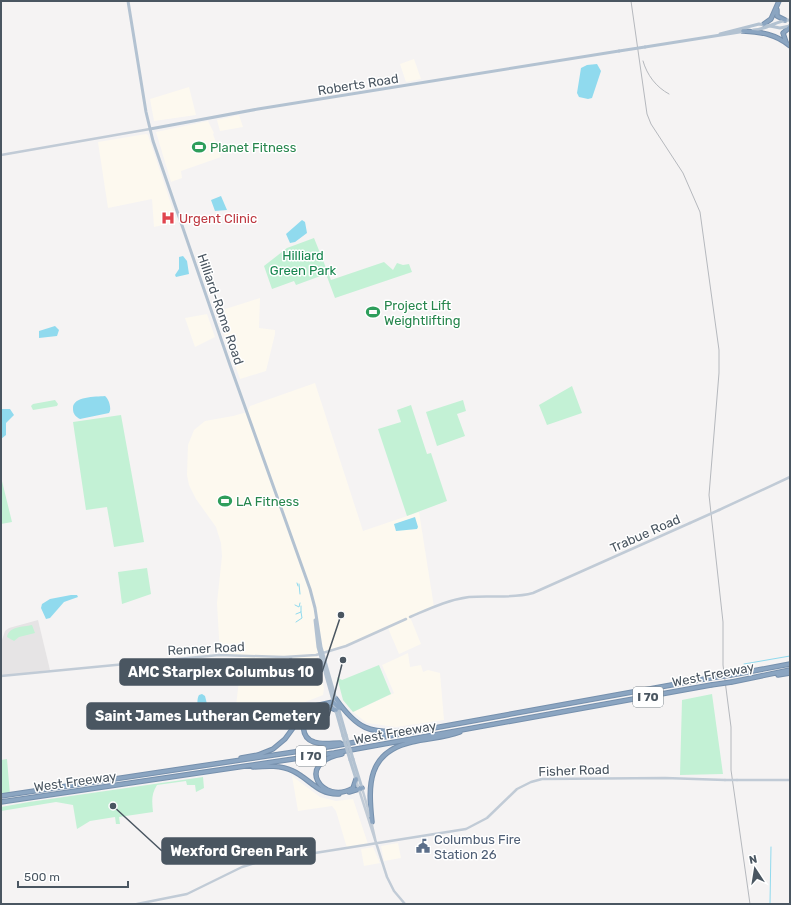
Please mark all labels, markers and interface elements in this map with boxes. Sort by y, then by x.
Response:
street label: Roberts Road [317,71,400,98]
sports icon: Planet Fitness [191,139,207,155]
place label: Planet Fitness [210,140,297,155]
hospital icon: Urgent Clinic [160,210,176,226]
place label: Urgent Clinic [179,211,257,227]
park label: Hilliard Green Park [270,248,336,278]
street label: Hilliard-Rome Road [194,252,247,367]
place label: Project Lift Weightlifting [384,298,460,329]
sports icon: Project Lift Weightlifting [365,304,381,320]
sports icon: LA Fitness [217,493,233,509]
place label: LA Fitness [236,494,299,509]
street label: Trabue Road [608,511,683,556]
street label: Renner Road [167,639,245,658]
callout: AMC Starplex Columbus 10 [120,659,322,685]
street label: West Freeway [671,659,755,690]
text: AMC Starplex Columbus 10 [128,664,314,681]
road number: I 70 [633,687,663,707]
callout: Saint James Lutheran Cemetery [87,703,329,729]
text: Saint James Lutheran Cemetery [95,708,322,725]
street label: West Freeway [353,718,437,747]
road number: I 70 [296,746,326,766]
street label: Fisher Road [538,762,610,779]
street label: West Freeway [33,768,117,795]
place label: Columbus Fire Station 26 [434,832,521,862]
callout: Wexford Green Park [162,838,315,864]
public building icon: Columbus Fire Station 26 [415,838,431,854]
text: Wexford Green Park [170,843,309,860]
north arrow [735,849,775,889]
text: N [748,853,758,867]
scale bar [18,863,128,889]
text: 500 m [24,870,60,884]

